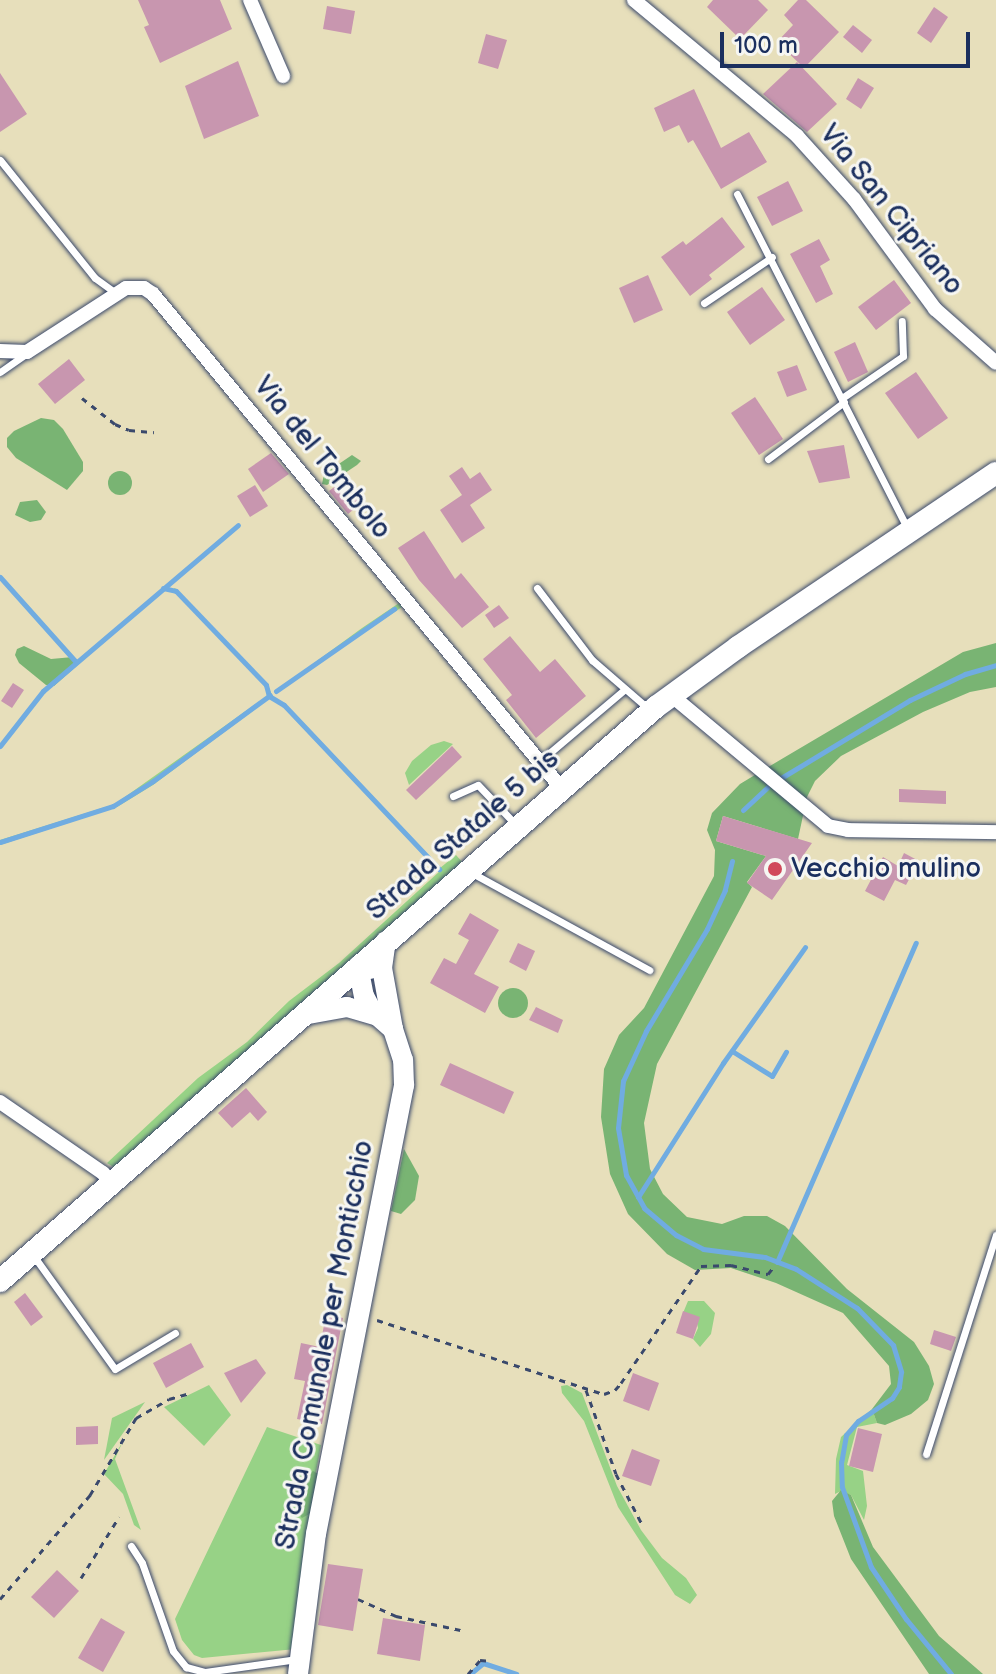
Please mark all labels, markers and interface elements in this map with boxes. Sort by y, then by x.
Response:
scale bar [724,16,974,66]
text: 100 m [734,31,798,60]
street label: Via San Cipriano [812,118,970,302]
street label: Via del Tombolo [246,370,398,546]
street label: Strada Statale 5 bis [360,742,566,928]
place label: Vecchio mulino [791,852,981,886]
marker: Vecchio mulino [766,860,784,878]
street label: Strada Comunale per Monticchio [269,1138,381,1552]

